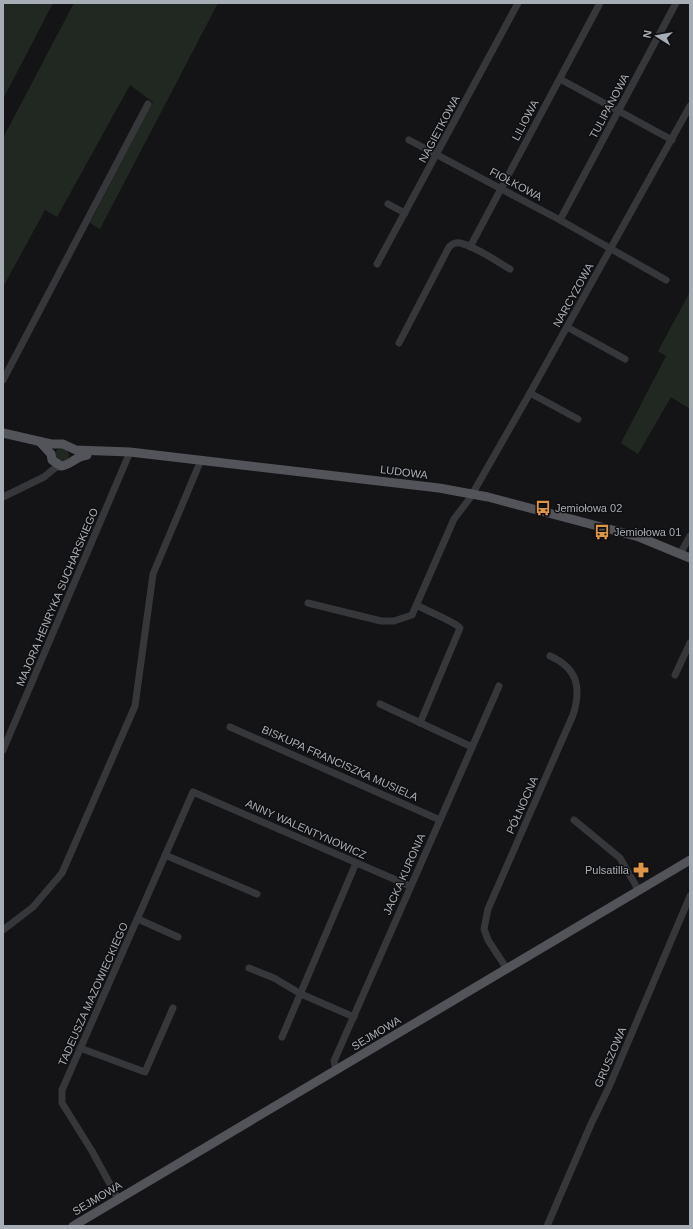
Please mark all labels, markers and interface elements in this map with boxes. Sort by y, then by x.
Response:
north arrow [637,16,677,56]
text: N [641,29,654,39]
street label: TULIPANOWA [587,71,631,140]
street label: NAGIETKOWA [416,93,462,165]
street label: LILIOWA [509,97,541,142]
street label: FIOŁKOWA [488,165,545,203]
street label: NARCYZOWA [551,260,596,329]
street label: LUDOWA [380,463,429,481]
bus stop icon: Jemiołowa 02 [534,499,552,517]
place label: Jemiołowa 02 [555,502,622,514]
street label: MAJORA HENRYKA SUCHARSKIEGO [14,506,100,688]
bus stop icon: Jemiołowa 01 [593,523,611,541]
place label: Jemiołowa 01 [614,526,681,538]
street label: BISKUPA FRANCISZKA MUSIELA [260,723,421,803]
street label: PÓŁNOCNA [504,774,540,836]
street label: ANNY WALENTYNOWICZ [244,797,368,861]
street label: JACKA KURONIA [381,831,428,917]
pharmacy icon: Pulsatilla [632,861,650,879]
place label: Pulsatilla [585,864,630,876]
street label: TADEUSZA MAZOWIECKIEGO [56,920,130,1068]
street label: SEJMOWA [349,1013,403,1052]
street label: GRUSZOWA [592,1024,628,1089]
street label: SEJMOWA [70,1178,124,1217]

